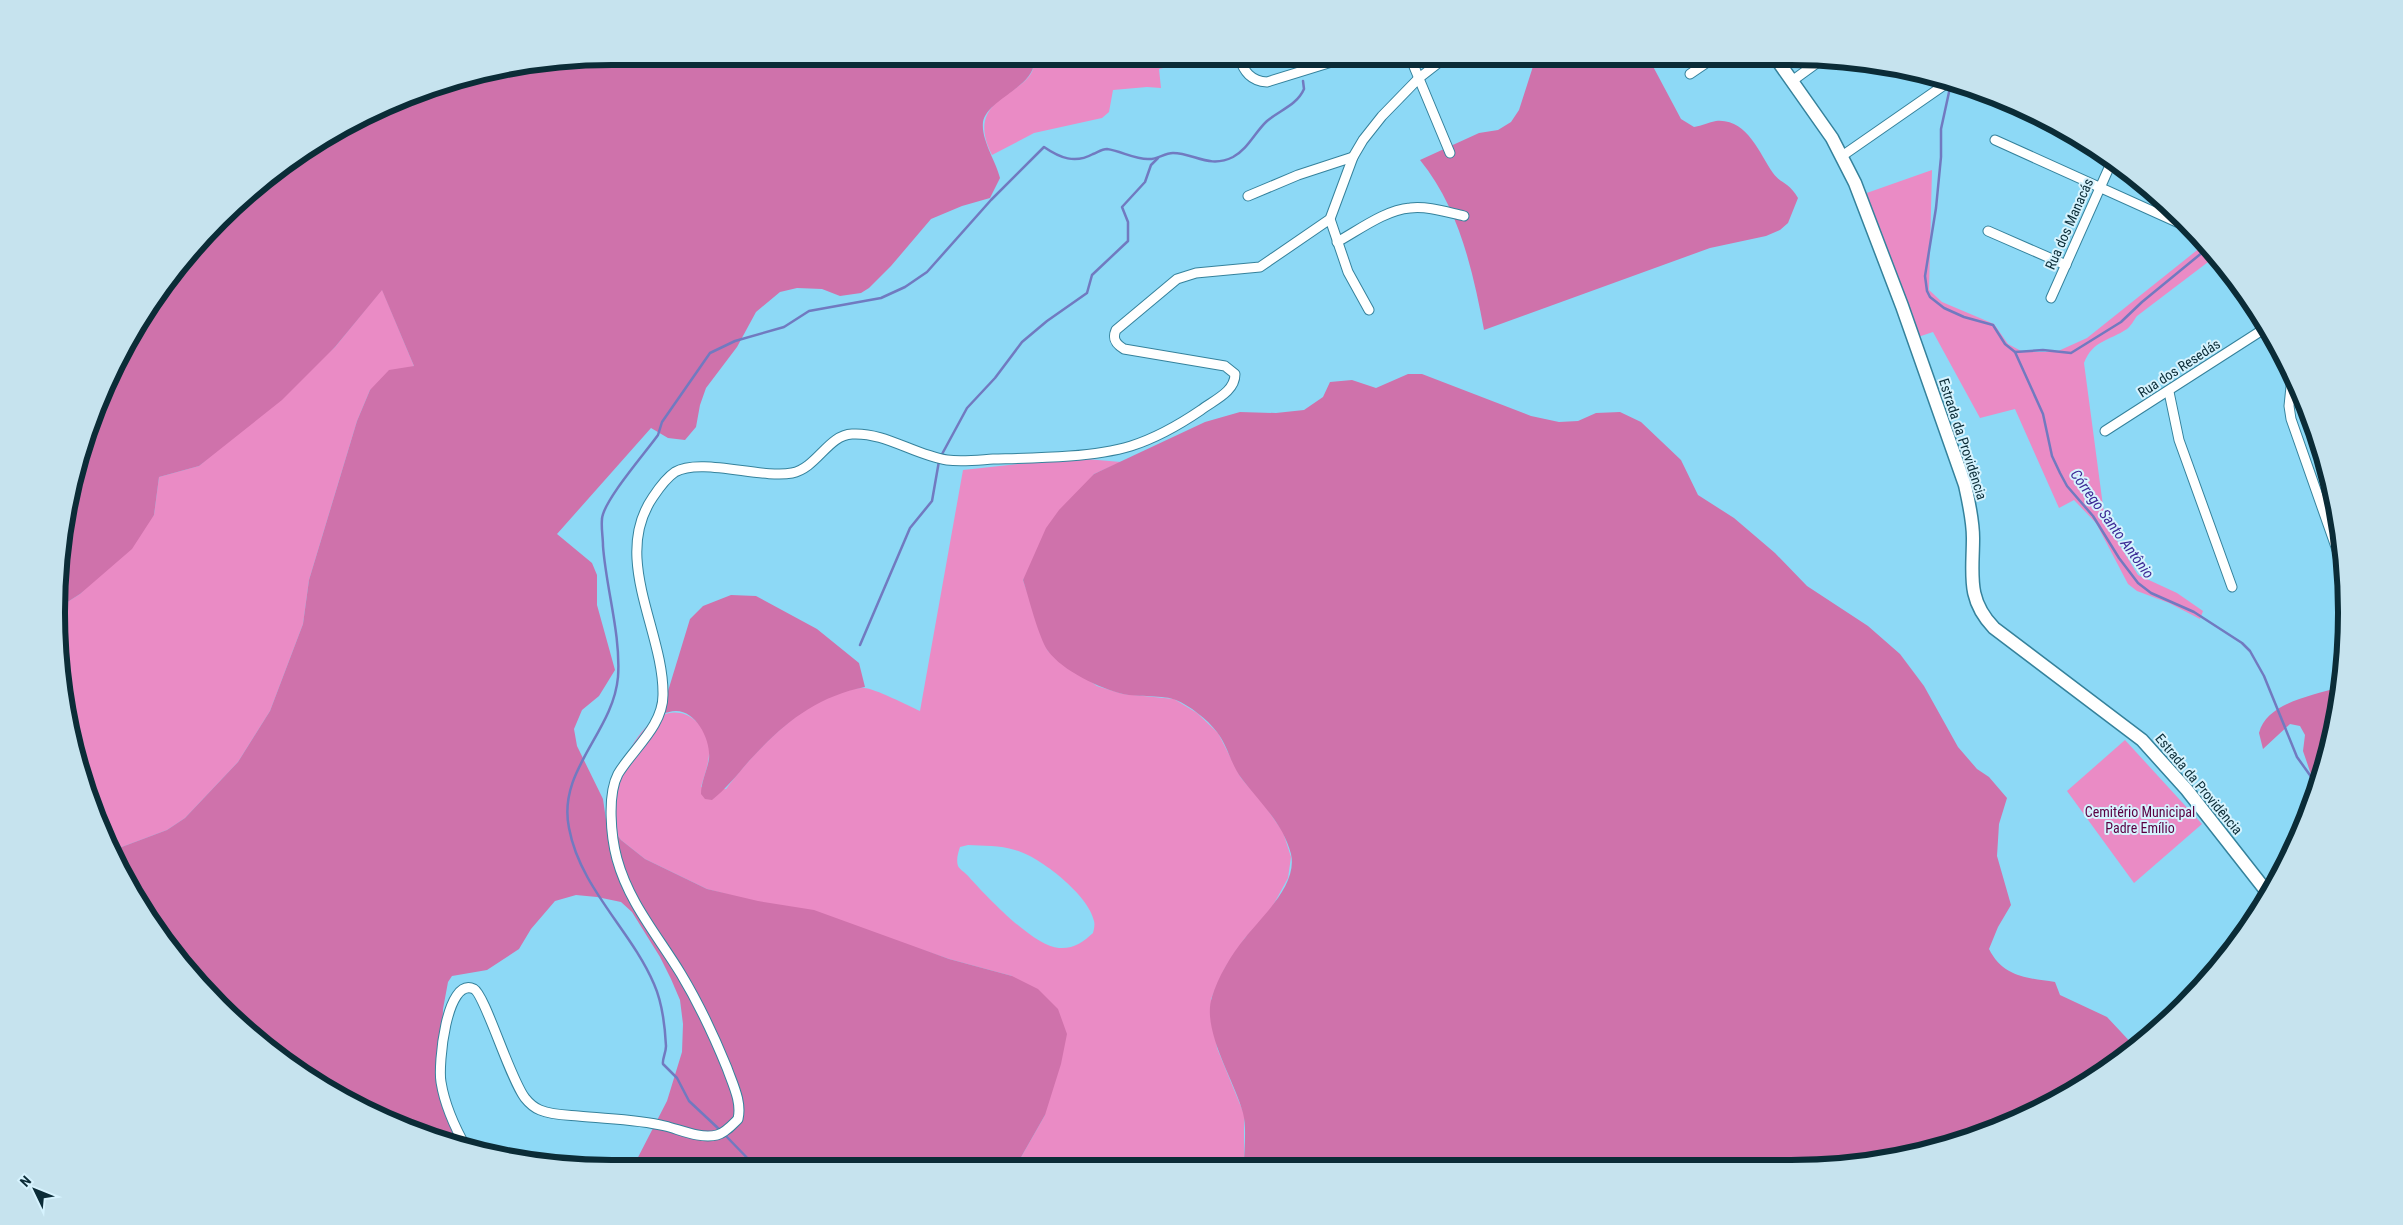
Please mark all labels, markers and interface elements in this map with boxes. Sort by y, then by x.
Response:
street label: Rua dos Manacás [2042,176,2096,272]
street label: Rua dos Resedás [2135,336,2223,400]
street label: Estrada da Providência [1936,376,1990,502]
water label: Córrego Santo Antônio [2067,466,2157,582]
street label: Estrada da Providência [2152,730,2246,838]
park label: Cemitério Municipal Padre Emílio [2085,804,2195,836]
north arrow [10,1165,60,1215]
text: N [17,1173,34,1190]

